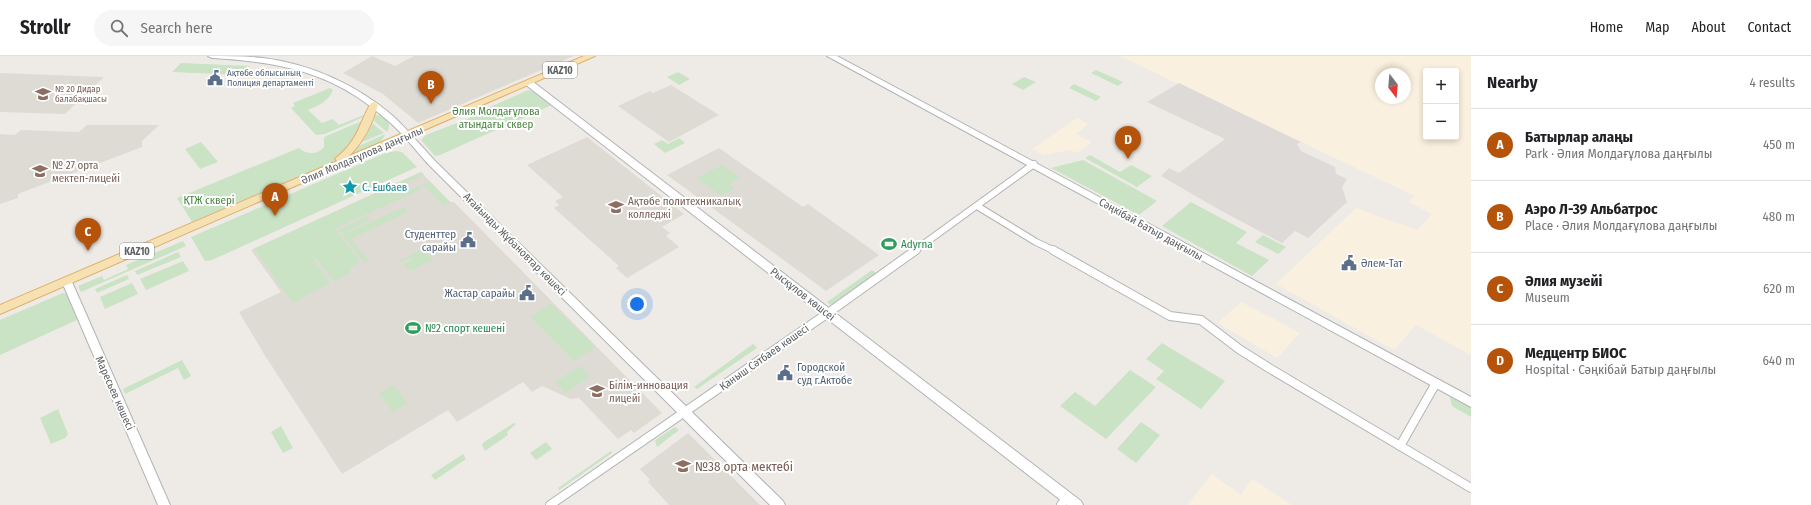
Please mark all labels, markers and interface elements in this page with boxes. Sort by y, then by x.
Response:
search box [94,10,374,46]
text: Strollr [20,16,70,39]
icon: search [108,17,130,39]
text: Search here [140,19,213,37]
text: Home [1590,19,1623,36]
text: Map [1645,19,1669,36]
text: About [1691,19,1726,36]
text: Contact [1748,19,1791,36]
road number: KAZ10 [543,62,577,78]
place label: Ақтөбе облысының Полиция департаменті [227,68,314,88]
north arrow [1375,68,1411,104]
map controls [1423,68,1459,140]
button: + [1423,68,1459,104]
public building icon: Ақтөбе облысының Полиция департаменті [206,69,224,87]
pin: B [418,71,444,104]
text: Nearby [1487,72,1538,93]
text: 4 results [1749,75,1795,90]
place label: № 20 Дидар балабақшасы [55,84,107,104]
school or university icon: № 20 Дидар балабақшасы [34,85,52,103]
button: − [1423,104,1459,140]
park label: Әлия Молдағұлова атындағы сквер [452,105,540,131]
street label: Әлия Молдағұлова даңғылы [299,124,425,187]
pin: D [1115,126,1141,159]
text: Батырлар алаңы [1525,128,1633,146]
text: A [1496,137,1504,152]
text: 450 m [1763,137,1795,152]
text: Park · Әлия Молдағұлова даңғылы [1525,146,1712,161]
place label: № 27 орта мектеп-лицейі [52,159,120,185]
school or university icon: № 27 орта мектеп-лицейі [31,162,49,180]
place icon: С. Ешбаев [341,178,359,196]
place label: С. Ешбаев [362,181,407,194]
pin: A [262,183,288,216]
street label: Ағайынды Жұбановтар көшесі [461,190,569,299]
park label: ҚТЖ сквері [183,194,235,207]
place label: Ақтөбе политехникалық колледжі [628,195,741,221]
street label: Сәңкібай Батыр даңғылы [1097,195,1205,263]
school or university icon: Ақтөбе политехникалық колледжі [607,198,625,216]
text: Аэро Л-39 Альбатрос [1525,200,1658,218]
text: B [1496,209,1504,224]
text: 480 m [1762,209,1795,224]
pin: C [75,218,101,251]
text: Place · Әлия Молдағұлова даңғылы [1525,218,1717,233]
place label: Студенттер сарайы [405,228,456,254]
public building icon: Студенттер сарайы [459,231,477,249]
sports icon: Adyrna [880,235,898,253]
place label: Adyrna [901,238,933,251]
road number: KAZ10 [120,243,154,259]
public building icon: Әлем-Тат [1340,254,1358,272]
place label: Әлем-Тат [1361,257,1403,270]
street label: Рысқұлов көшсеі [768,265,838,324]
text: Әлия музейі [1525,272,1602,290]
text: C [1497,281,1503,296]
text: 620 m [1763,281,1795,296]
public building icon: Жастар сарайы [518,284,536,302]
place label: Жастар сарайы [445,287,515,300]
text: Museum [1525,290,1570,305]
your location [627,294,647,314]
sports icon: №2 спорт кешені [404,319,422,337]
place label: №2 спорт кешені [425,322,505,335]
street label: Қаныш Сәтбаев көшесі [717,322,812,393]
text: Медцентр БИОС [1525,344,1627,362]
text: D [1496,353,1504,368]
text: 640 m [1762,353,1795,368]
street label: Маресьев көшесі [92,354,137,432]
place label: Городской суд г.Актобе [797,361,852,387]
text: Hospital · Сәңкібай Батыр даңғылы [1525,362,1716,377]
public building icon: Городской суд г.Актобе [776,364,794,382]
place label: Білім-инновация лицейі [609,379,688,405]
school or university icon: Білім-инновация лицейі [588,382,606,400]
school or university icon: №38 орта мектебі [674,457,692,475]
place label: №38 орта мектебі [695,459,793,474]

